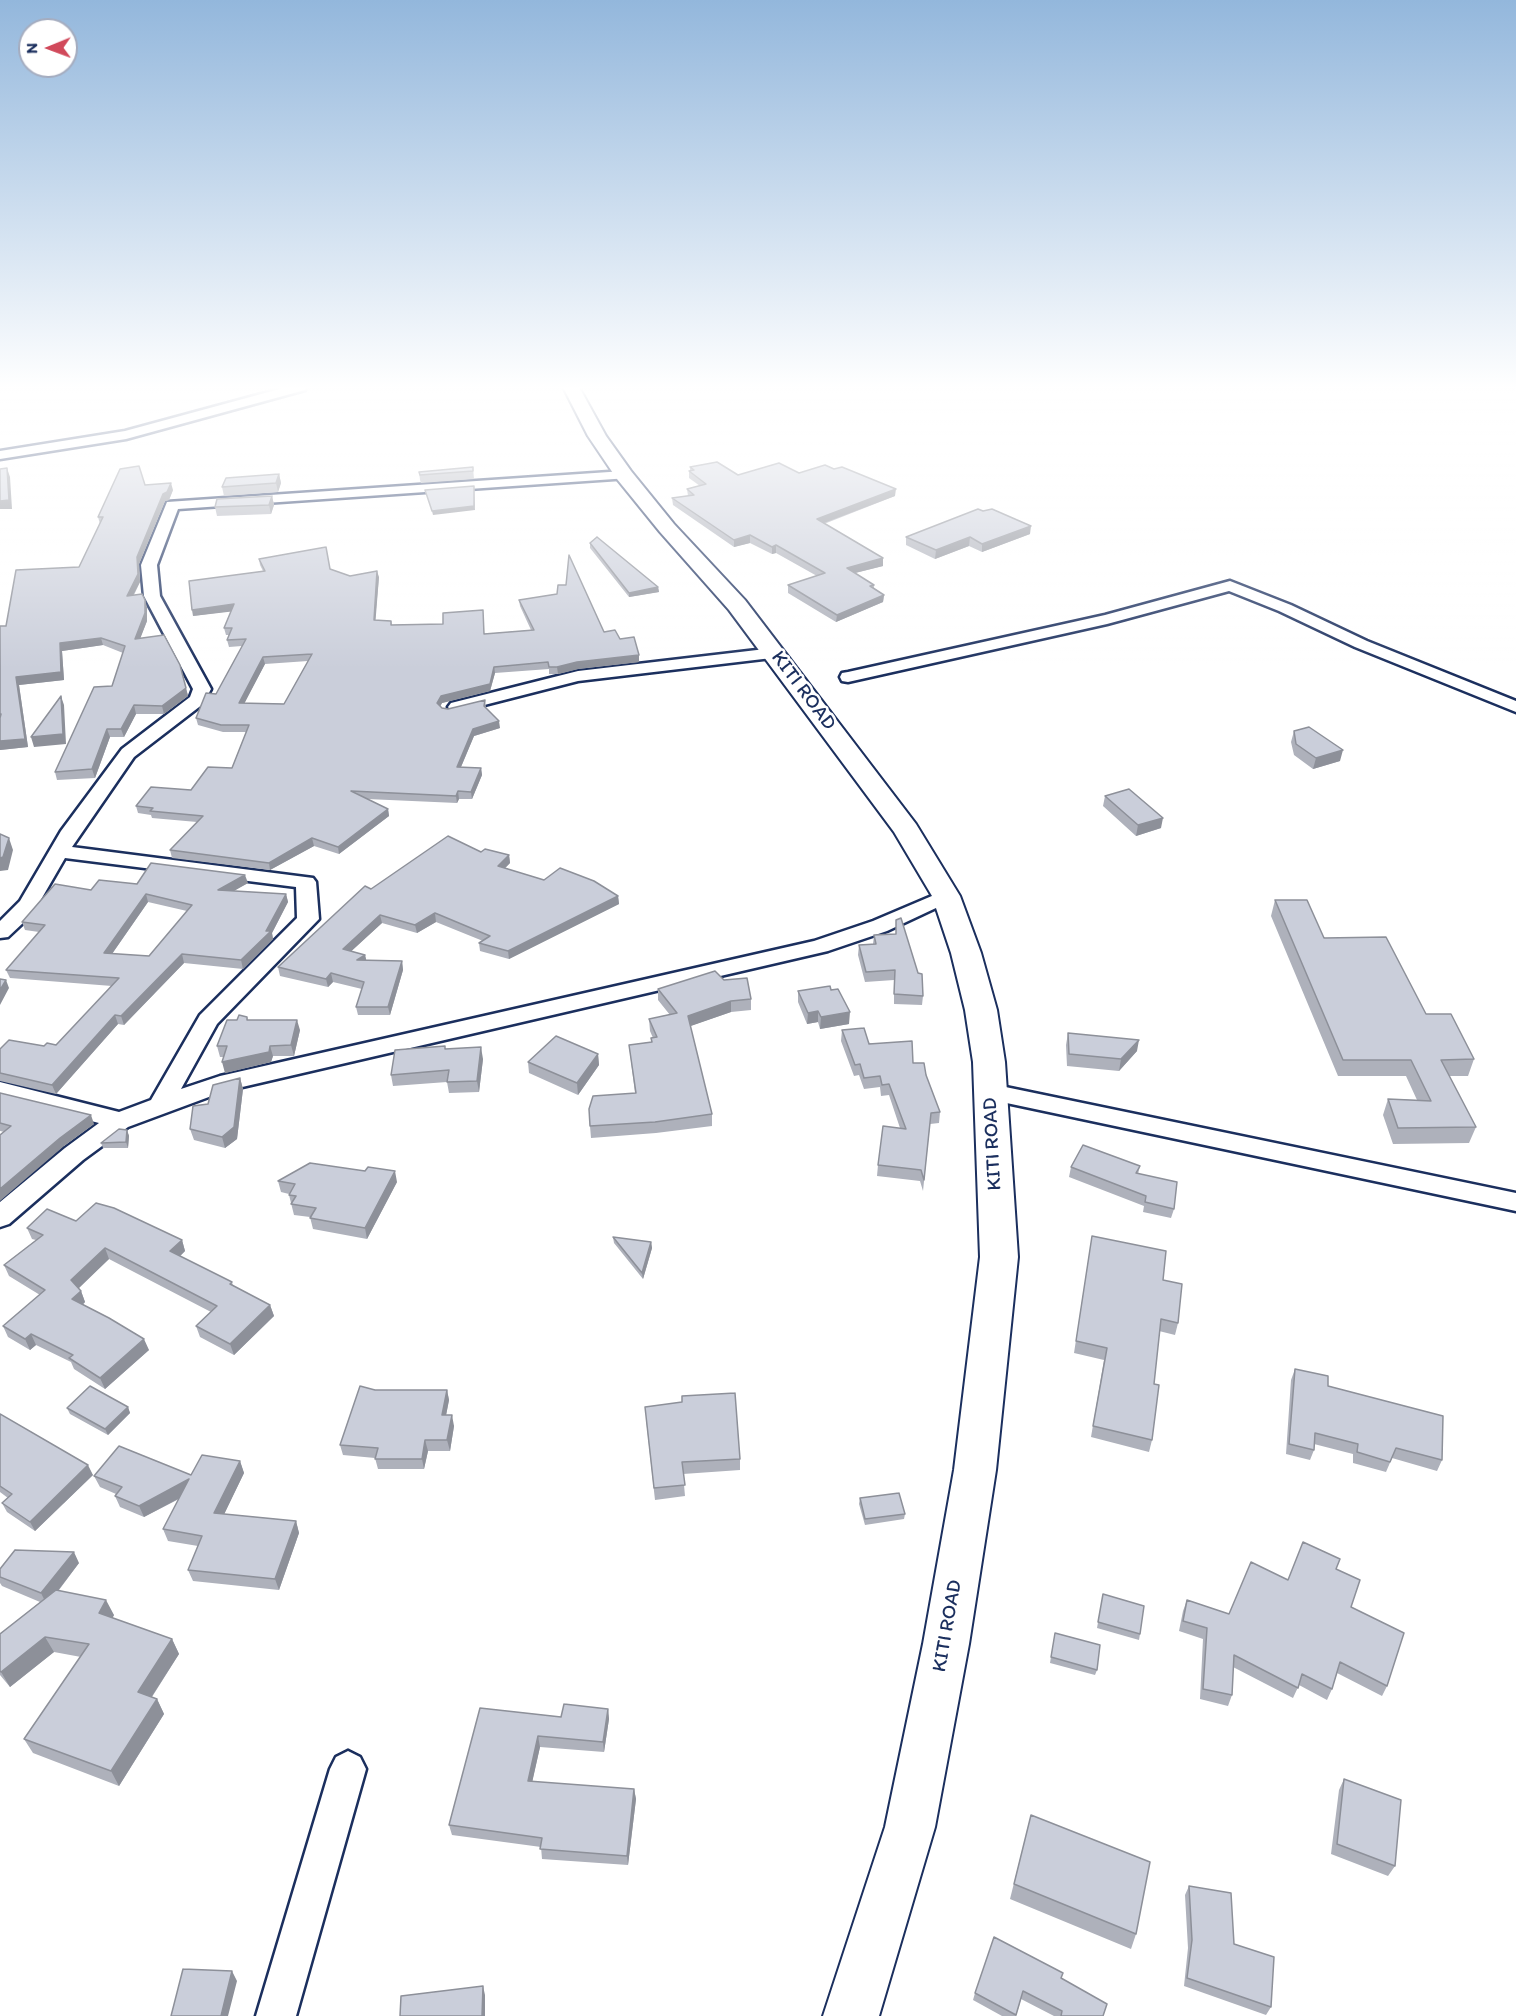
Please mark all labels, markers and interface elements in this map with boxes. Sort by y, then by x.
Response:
north arrow [18,18,78,78]
text: N [22,43,41,54]
street label: KITI ROAD [765,647,841,735]
street label: KITI ROAD [979,1097,1007,1191]
street label: KITI ROAD [928,1578,968,1674]

